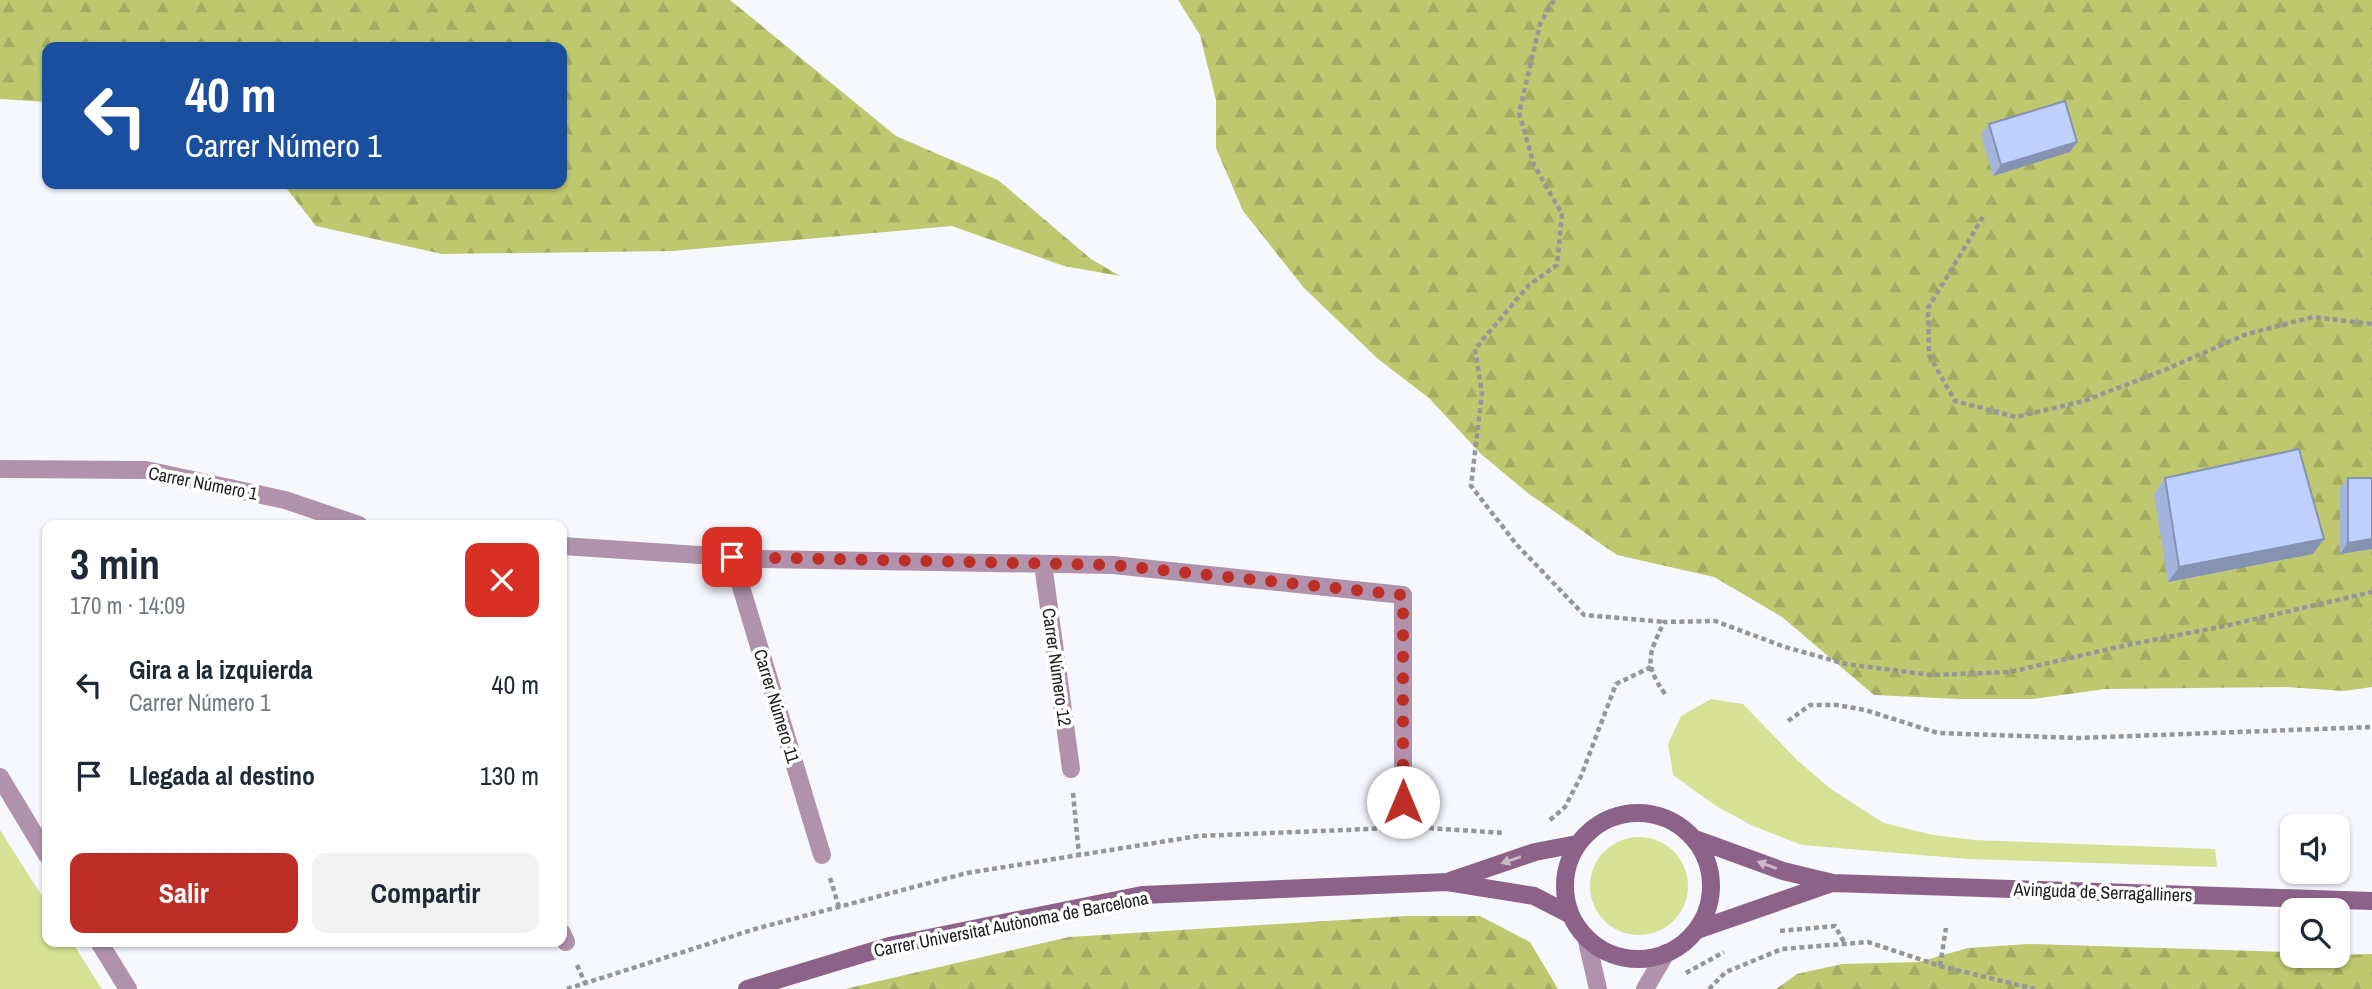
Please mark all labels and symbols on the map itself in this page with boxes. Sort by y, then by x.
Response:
street label: Carrer Número 1 [146,460,261,506]
pin [702,527,762,587]
street label: Carrer Número 12 [1036,606,1078,728]
street label: Carrer Número 11 [748,646,806,767]
position arrow [1366,765,1440,839]
one-way arrow [1501,855,1522,866]
one-way arrow [1757,860,1778,871]
street label: Avinguda de Serragalliners [2012,876,2193,908]
street label: Carrer Universitat Autònoma de Barcelona [872,885,1150,963]

